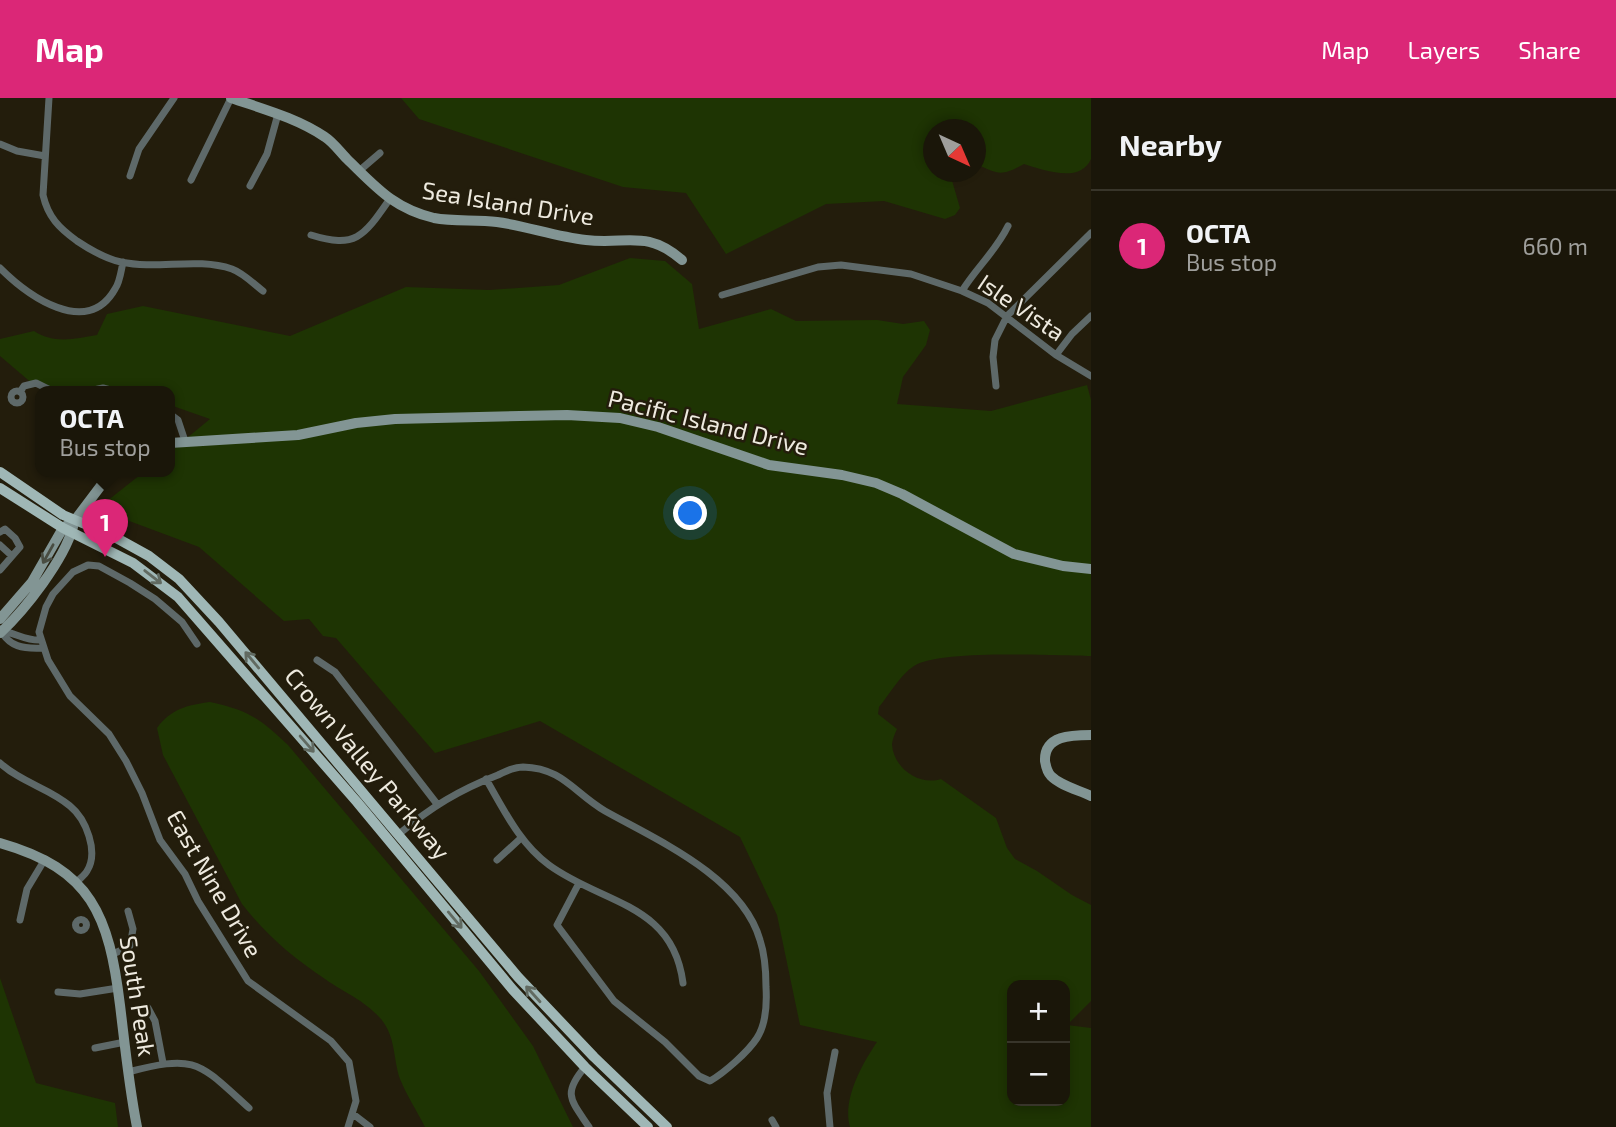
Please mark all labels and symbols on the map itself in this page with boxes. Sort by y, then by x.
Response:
north arrow [923,119,986,182]
street label: Sea Island Drive [420,175,596,230]
street label: Isle Vista [973,267,1071,346]
street label: Pacific Island Drive [605,383,812,460]
your location [673,496,707,530]
pin: 1 [82,499,128,557]
one-way arrow [41,544,55,564]
one-way arrow [144,569,162,584]
one-way arrow [244,651,260,669]
street label: Crown Valley Parkway [279,661,457,865]
one-way arrow [299,734,315,752]
street label: East Nine Drive [161,804,269,962]
one-way arrow [447,911,463,929]
street label: South Peak [115,933,162,1058]
one-way arrow [525,986,542,1003]

